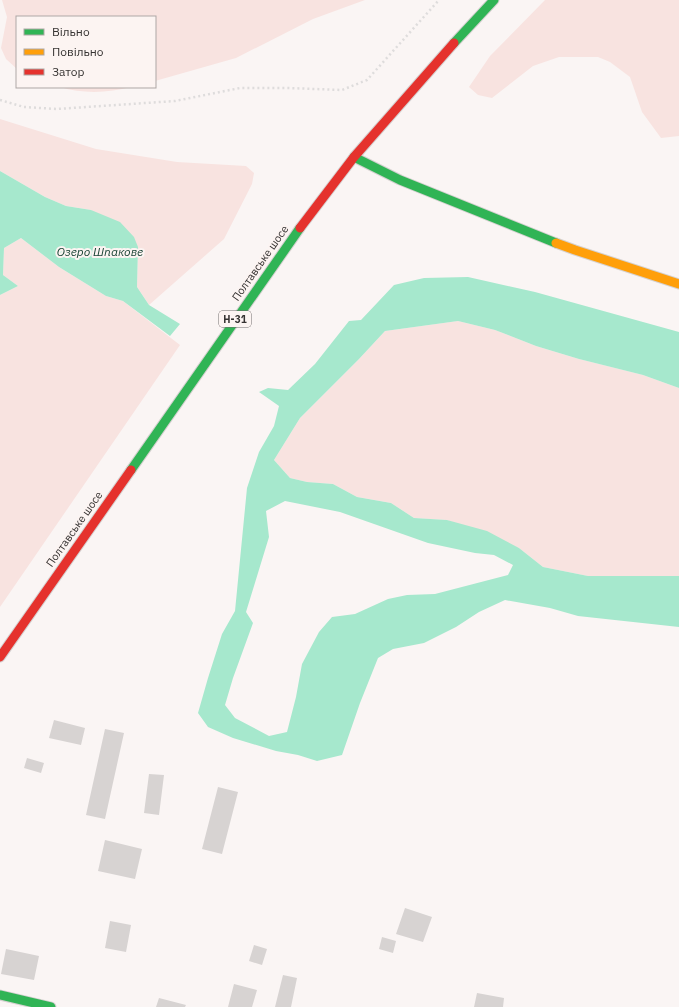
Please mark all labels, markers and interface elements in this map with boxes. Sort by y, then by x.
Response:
legend [16,16,156,88]
text: Вільно [52,24,90,39]
text: Повільно [52,44,104,59]
text: Затор [52,64,85,79]
street label: Полтавське шосе [229,222,291,304]
water label: Озеро Шпакове [57,244,143,259]
road number: Н-31 [219,311,251,327]
street label: Полтавське шосе [43,488,105,570]

